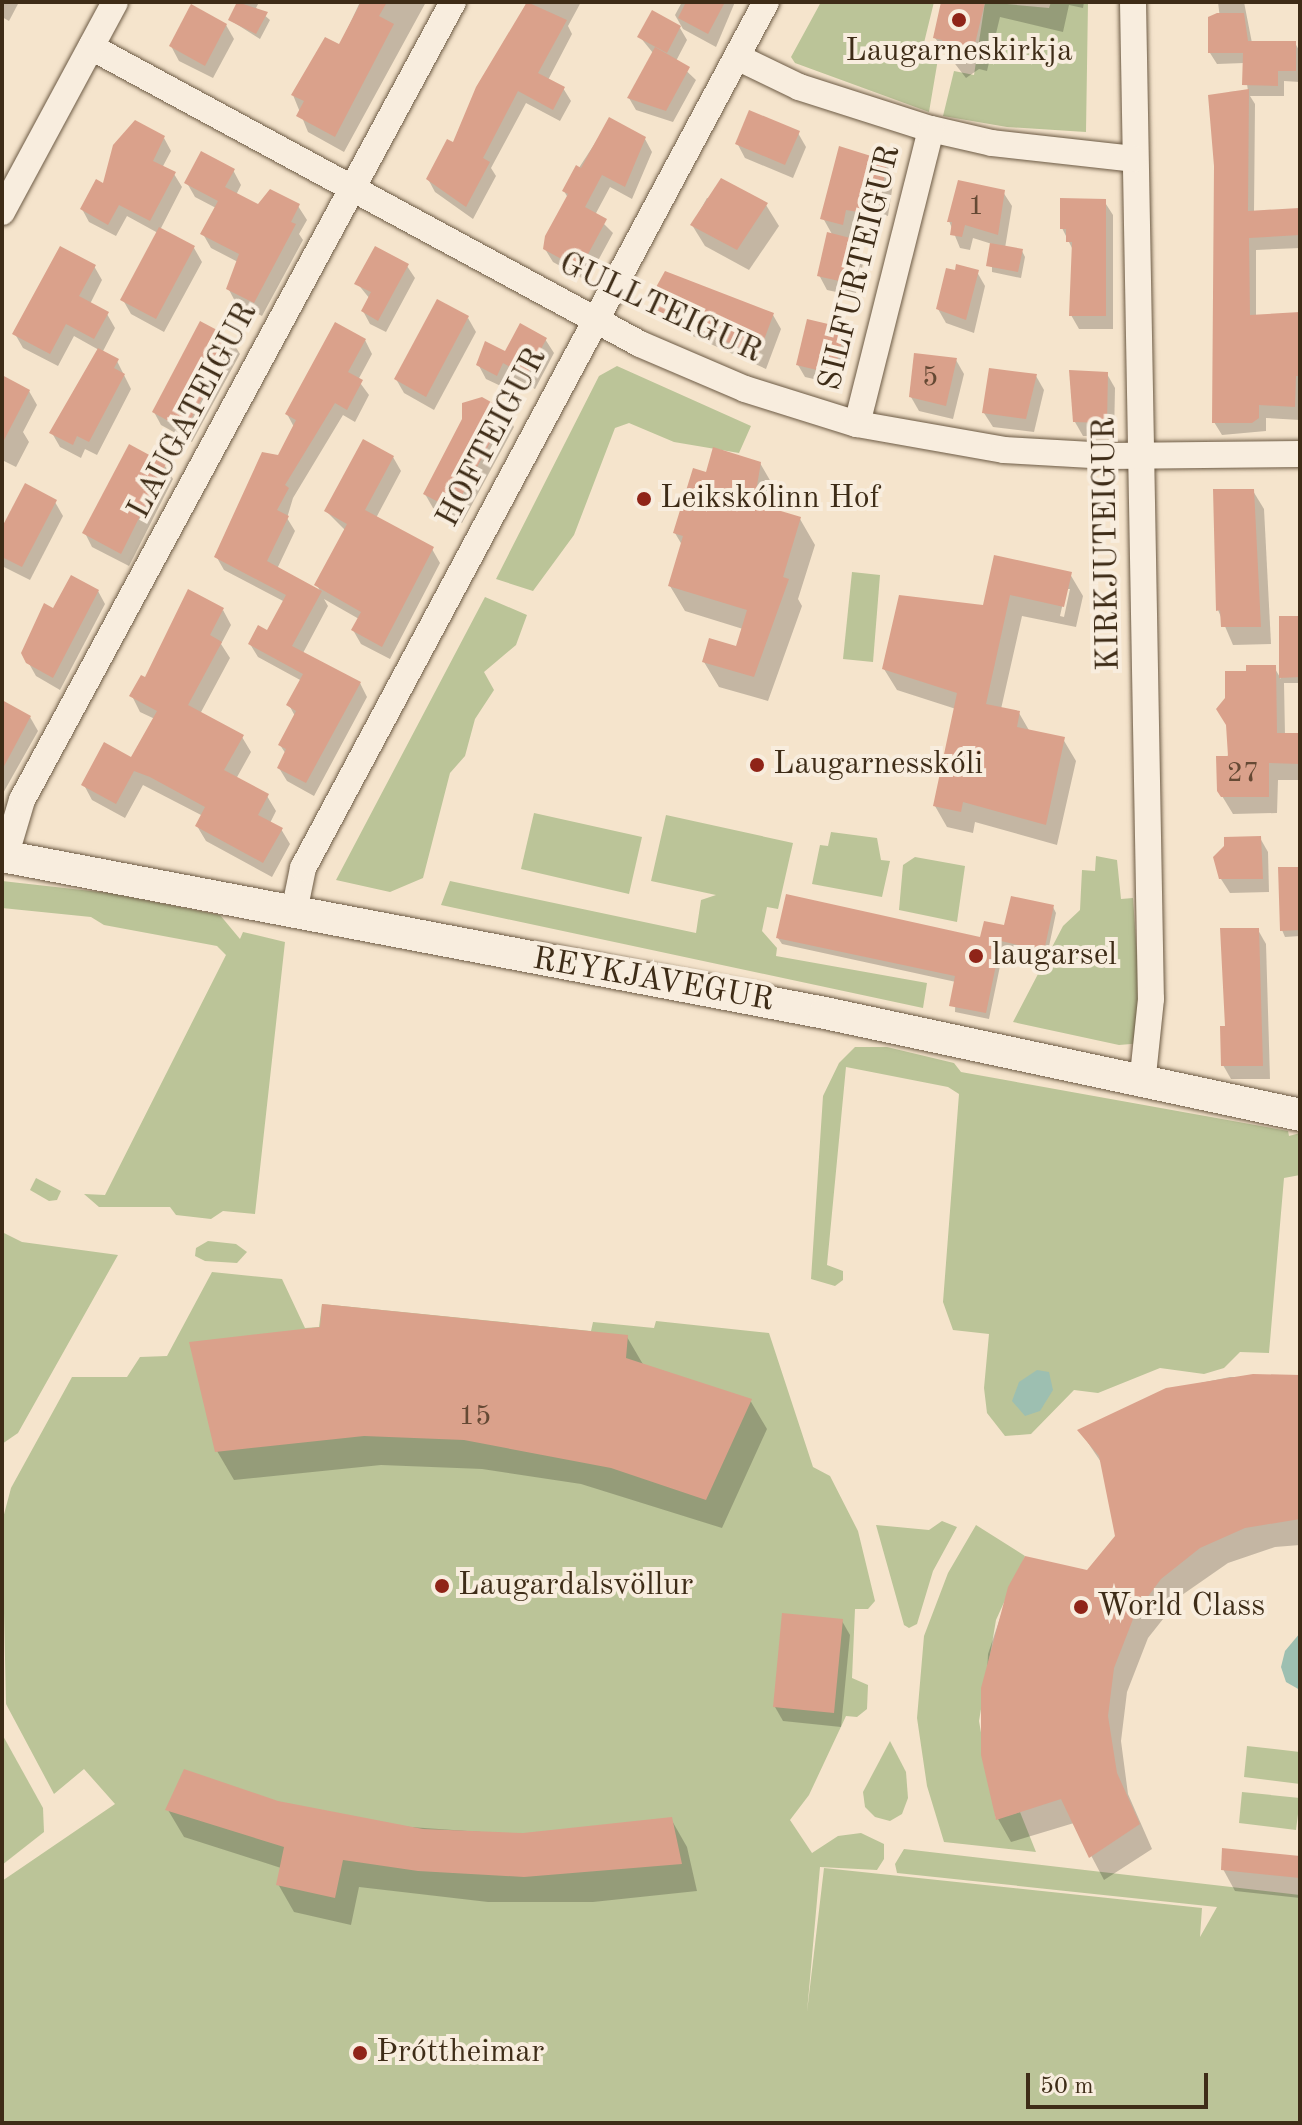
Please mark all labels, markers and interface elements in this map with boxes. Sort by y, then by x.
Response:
marker: Laugarneskirkja [950,11,968,29]
place label: Laugarneskirkja [845,33,1073,71]
street label: SILFURTEIGUR [812,141,910,395]
house number: 1 [968,190,984,224]
street label: GULLTEIGUR [552,245,768,373]
street label: LAUGATEIGUR [121,296,267,526]
street label: HOFTEIGUR [430,342,556,534]
house number: 5 [922,361,938,395]
street label: KIRKJUTEIGUR [1087,417,1129,671]
place label: Leikskólinn Hof [660,480,880,518]
marker: Leikskólinn Hof [635,490,653,508]
place label: Laugarnesskóli [773,746,983,784]
marker: Laugarnesskóli [748,756,766,774]
house number: 27 [1227,757,1259,791]
place label: laugarsel [992,937,1117,975]
street label: REYKJAVEGUR [529,941,777,1021]
marker: laugarsel [967,947,985,965]
house number: 15 [459,1400,491,1434]
place label: Laugardalsvöllur [458,1567,693,1605]
marker: Laugardalsvöllur [433,1577,451,1595]
place label: World Class [1097,1588,1265,1626]
marker: World Class [1072,1598,1090,1616]
place label: Þróttheimar [376,2034,544,2072]
marker: Þróttheimar [351,2044,369,2062]
scale bar [1030,2057,1212,2107]
text: 50 m [1040,2075,1094,2099]

